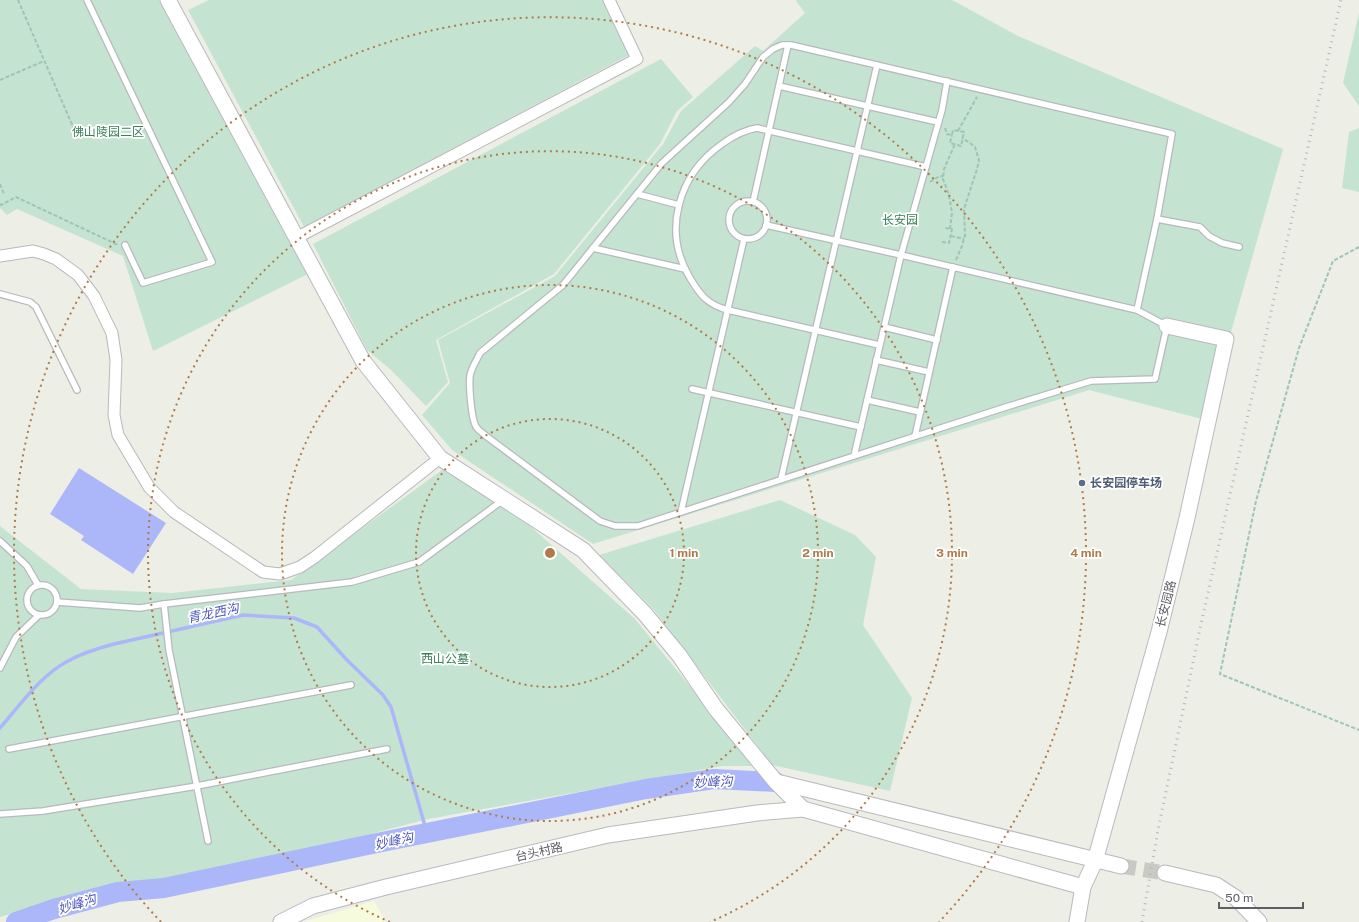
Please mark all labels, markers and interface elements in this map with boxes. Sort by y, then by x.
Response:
park label: 佛山陵园二区 [72,125,144,139]
park label: 长安园 [882,213,918,227]
place label: 长安园停车场 [1090,476,1162,490]
marker: 长安园停车场 [1077,478,1087,488]
centre of rings [543,546,557,560]
text: 1 min [670,546,698,560]
text: 2 min [802,546,834,560]
text: 3 min [936,546,968,560]
text: 4 min [1070,546,1102,560]
street label: 长安园路 [1153,579,1179,629]
water label: 青龙西沟 [186,600,242,626]
park label: 西山公墓 [421,652,469,666]
water label: 妙峰沟 [693,773,735,791]
water label: 妙峰沟 [373,829,417,852]
street label: 台头村路 [514,840,564,864]
scale bar [1219,884,1303,910]
water label: 妙峰沟 [56,891,100,917]
text: 50 m [1225,891,1253,905]

